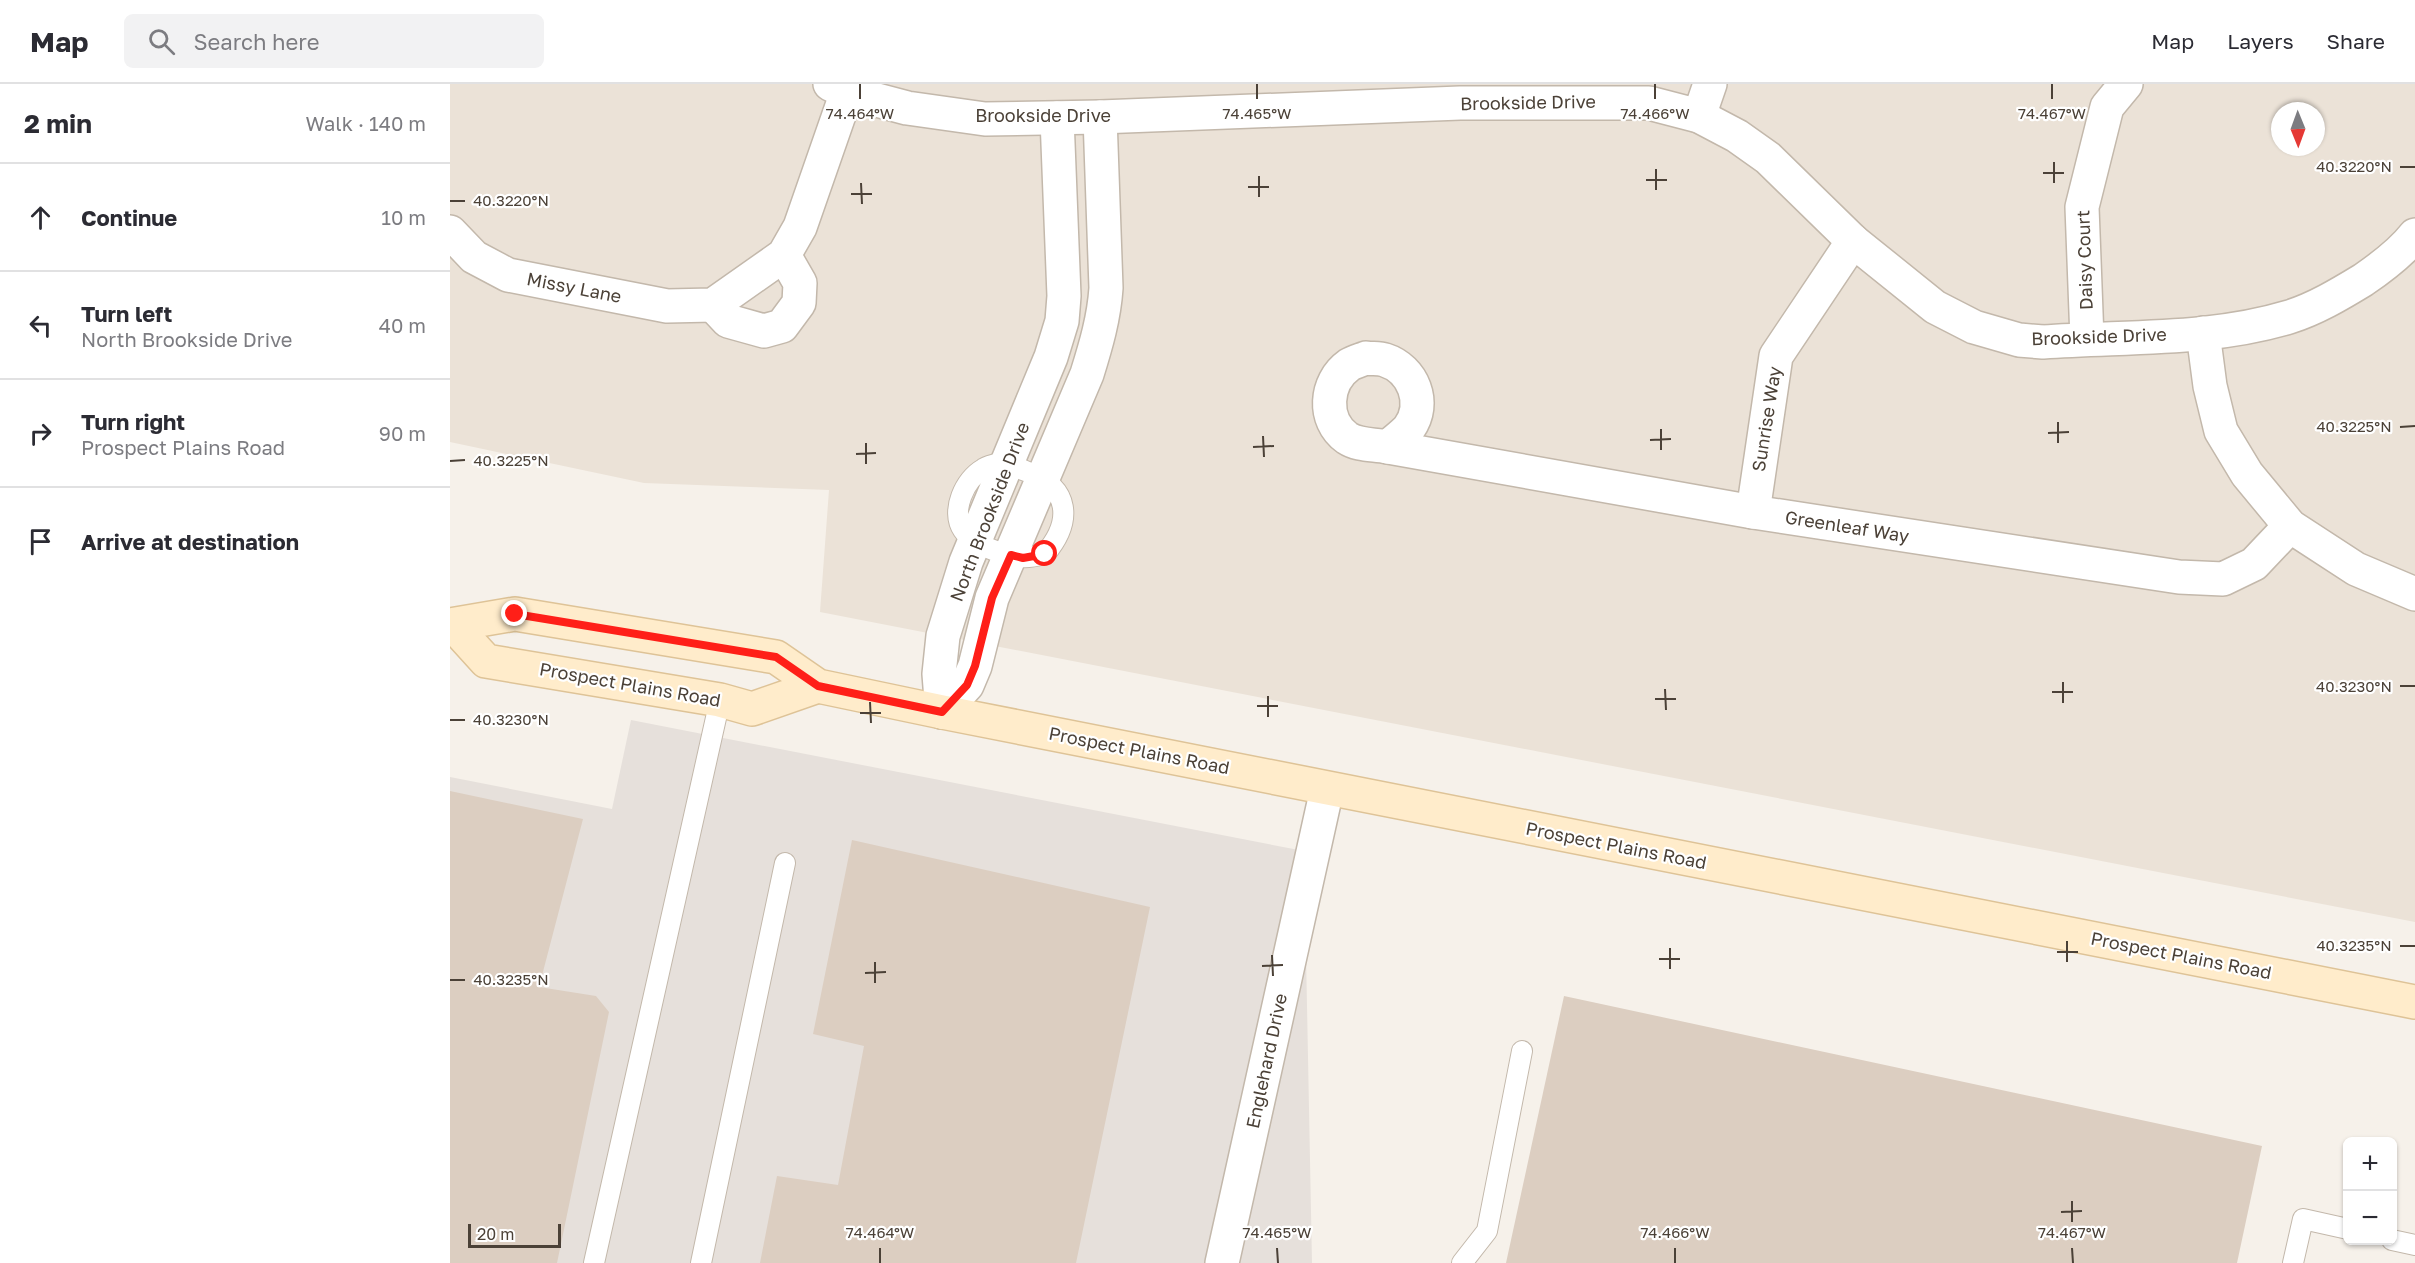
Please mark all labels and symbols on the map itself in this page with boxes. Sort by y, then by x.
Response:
street label: Brookside Drive [1460,90,1596,114]
north arrow [2271,102,2325,156]
text: 74.464°W [826,104,894,122]
street label: Brookside Drive [975,104,1111,126]
text: 74.465°W [1223,104,1291,122]
text: 74.466°W [1620,104,1690,122]
text: 74.467°W [2018,104,2086,122]
text: 40.3220°N [2316,157,2392,175]
text: 40.3220°N [473,191,549,209]
street label: Daisy Court [2071,210,2097,311]
street label: Missy Lane [525,267,623,307]
street label: Brookside Drive [2031,323,2167,349]
street label: Sunrise Way [1747,365,1785,473]
text: 40.3225°N [2316,417,2392,435]
street label: North Brookside Drive [945,419,1033,604]
text: 40.3225°N [473,451,549,469]
street label: Greenleaf Way [1784,505,1911,547]
route start [1031,540,1057,566]
route end [501,600,527,626]
street label: Prospect Plains Road [538,657,723,711]
text: 40.3230°N [2316,677,2392,695]
text: 40.3230°N [473,710,549,728]
street label: Prospect Plains Road [1047,722,1231,778]
street label: Prospect Plains Road [1524,817,1708,873]
street label: Prospect Plains Road [2089,927,2273,983]
text: 40.3235°N [2316,936,2392,954]
text: 40.3235°N [473,970,549,988]
street label: Englehard Drive [1241,991,1291,1130]
scale bar [468,1221,561,1248]
text: 74.464°W [846,1223,914,1241]
text: 74.465°W [1243,1223,1311,1241]
text: 74.466°W [1640,1223,1710,1241]
text: 74.467°W [2038,1223,2106,1241]

